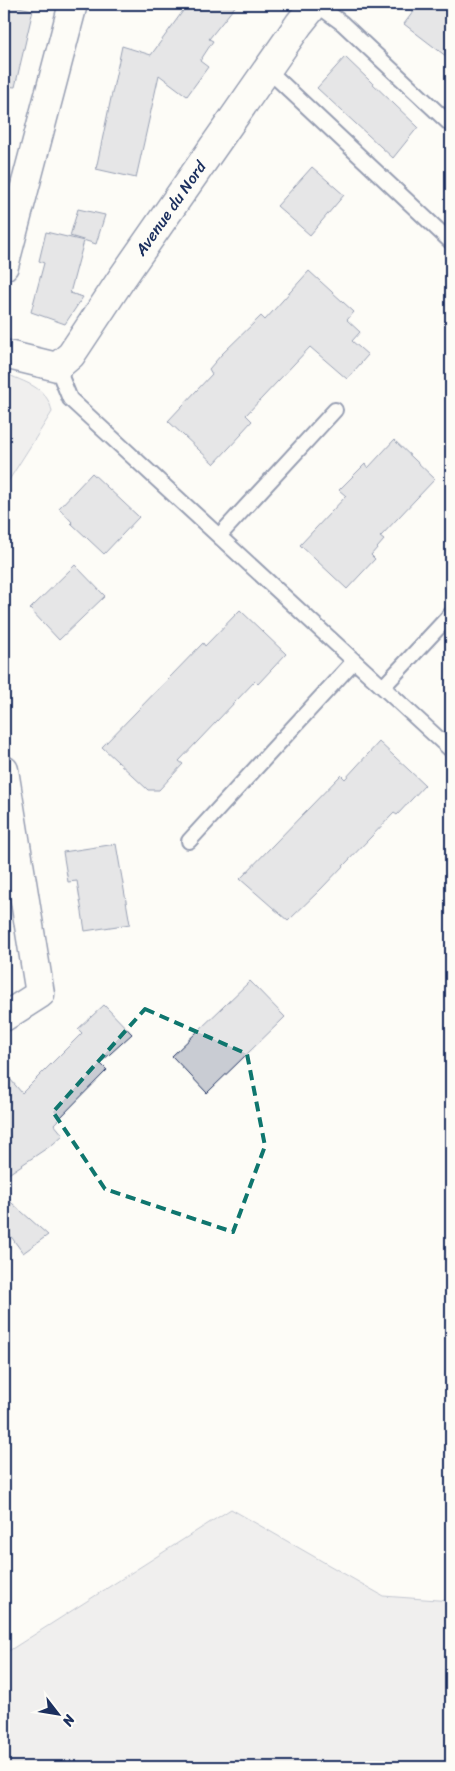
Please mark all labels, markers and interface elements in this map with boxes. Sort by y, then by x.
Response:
street label: Avenue du Nord [126,153,215,263]
north arrow [32,1688,82,1738]
text: N [55,1709,82,1731]

